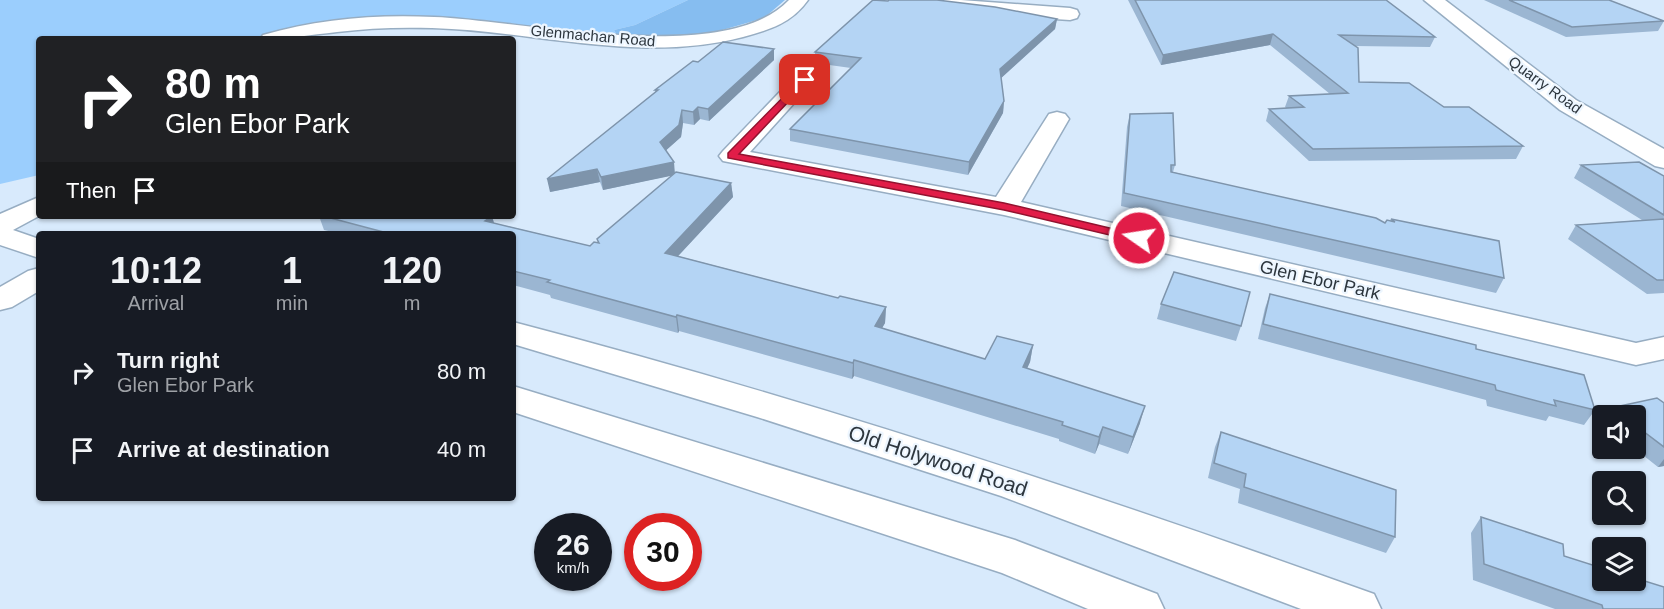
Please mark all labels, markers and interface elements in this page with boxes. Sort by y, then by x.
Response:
street label: Glenmachan Road [530,22,656,49]
street label: Quarry Road [1506,52,1585,117]
pin [779,54,830,105]
icon: right [66,60,144,138]
text: 80 m [165,60,261,107]
icon: arrive [788,63,821,96]
text: Glen Ebor Park [165,109,350,139]
icon: arrive [128,174,161,207]
text: Then [66,178,116,203]
position arrow [1107,206,1171,270]
text: 10:12 [110,250,202,291]
text: 1 [282,250,302,291]
text: 120 [382,250,442,291]
street label: Glen Ebor Park [1258,256,1383,304]
text: Arrival [128,292,184,314]
text: min [276,292,308,314]
text: m [404,292,420,314]
text: Turn right [117,348,219,373]
icon: right [66,356,99,389]
text: 80 m [437,359,486,384]
text: Glen Ebor Park [117,374,254,396]
map controls [1592,405,1646,591]
button: sound [1592,405,1646,459]
street label: Old Holywood Road [846,421,1031,500]
icon: arrive [66,434,99,467]
text: Arrive at destination [117,437,330,462]
text: 40 m [437,437,486,462]
button: search [1592,471,1646,525]
speed limit sign: 30 [624,513,702,591]
text: 26 [556,528,590,561]
button: layers [1592,537,1646,591]
text: km/h [557,559,589,576]

